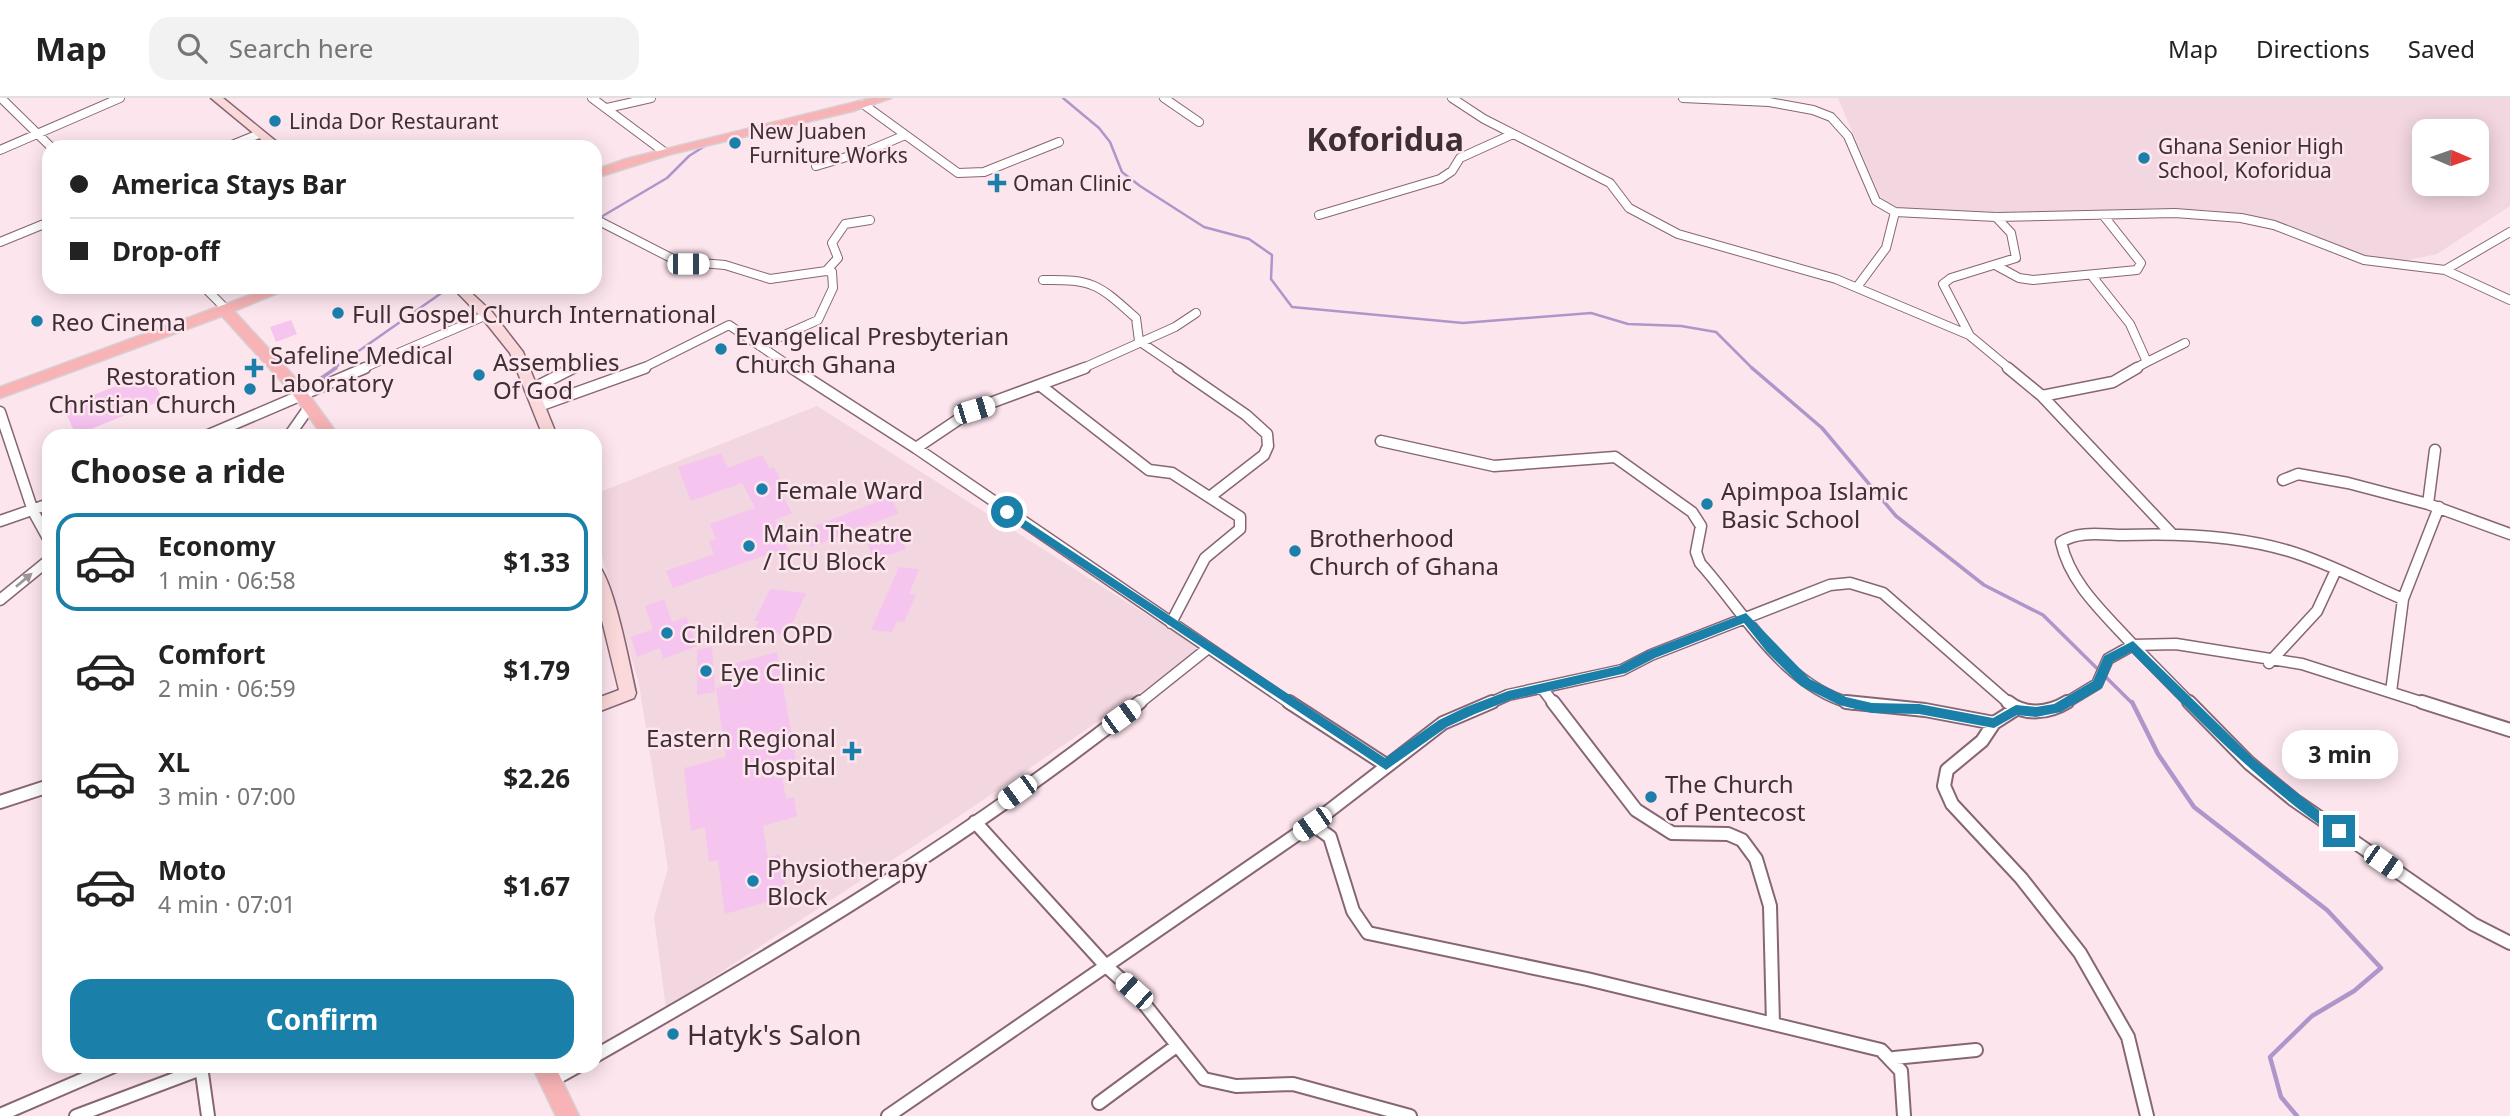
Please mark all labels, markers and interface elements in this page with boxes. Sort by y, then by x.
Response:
search box [149,17,639,80]
text: Map [35,26,107,71]
icon: search [173,29,211,67]
text: Search here [229,30,373,66]
text: Map [2168,32,2218,65]
text: Directions [2256,32,2370,65]
text: Saved [2408,32,2475,65]
place label: Linda Dor Restaurant [289,107,499,135]
marker: Linda Dor Restaurant [267,113,283,129]
place label: New Juaben Furniture Works [749,117,908,169]
district label: Koforidua [1306,117,1464,160]
north arrow [2412,119,2488,196]
map controls [2412,119,2489,196]
place label: Ghana Senior High School, Koforidua [2158,132,2344,184]
marker: New Juaben Furniture Works [727,135,743,151]
marker: Ghana Senior High School, Koforidua [2136,150,2152,166]
text: America Stays Bar [112,166,346,202]
place label: Oman Clinic [1013,169,1132,197]
marker: Oman Clinic [987,173,1007,193]
text: Drop-off [112,233,219,269]
car [668,254,710,275]
place label: Full Gospel Church International [352,297,716,330]
place label: Reo Cinema [51,305,186,338]
marker: Full Gospel Church International [330,305,346,321]
marker: Reo Cinema [29,313,45,329]
place label: Evangelical Presbyterian Church Ghana [735,319,1009,380]
place label: Safeline Medical Laboratory [270,338,453,399]
marker: Evangelical Presbyterian Church Ghana [713,341,729,357]
place label: Assemblies Of God [493,345,619,406]
marker: Safeline Medical Laboratory [244,358,264,378]
place label: Restoration Christian Church [48,359,236,420]
marker: Assemblies Of God [471,367,487,383]
marker: Restoration Christian Church [242,381,258,397]
car [951,394,998,426]
text: Choose a ride [70,449,286,492]
place label: Female Ward [776,473,923,506]
place label: Apimpoa Islamic Basic School [1721,474,1908,535]
marker: Female Ward [754,481,770,497]
route start [991,496,1023,528]
marker: Apimpoa Islamic Basic School [1699,496,1715,512]
place label: Main Theatre / ICU Block [763,516,912,577]
place label: Brotherhood Church of Ghana [1309,521,1499,582]
text: Economy [158,528,276,564]
icon: car [74,531,137,594]
marker: Main Theatre / ICU Block [741,538,757,554]
marker: Brotherhood Church of Ghana [1287,543,1303,559]
text: $1.33 [503,544,570,580]
text: 1 min · 06:58 [158,564,296,596]
one-way arrow [16,573,33,588]
place label: Children OPD [681,617,833,650]
marker: Children OPD [659,625,675,641]
text: Comfort [158,636,266,672]
icon: car [74,639,137,702]
text: $1.79 [503,652,570,688]
place label: Eye Clinic [720,655,825,688]
marker: Eye Clinic [698,663,714,679]
text: 2 min · 06:59 [158,672,296,704]
car [1098,696,1145,738]
place label: Eastern Regional Hospital [646,721,836,782]
callout: 3 min [2281,730,2397,778]
text: 3 min [2308,738,2372,770]
marker: Eastern Regional Hospital [842,741,862,761]
text: XL [158,744,190,780]
icon: car [74,747,137,810]
text: $2.26 [503,760,570,796]
place label: The Church of Pentecost [1665,767,1806,828]
car [994,771,1041,813]
text: 3 min · 07:00 [158,780,296,812]
marker: The Church of Pentecost [1643,789,1659,805]
car [1289,803,1336,845]
route end [2323,815,2355,847]
car [2360,841,2407,883]
place label: Physiotherapy Block [767,851,928,912]
text: Moto [158,852,226,888]
icon: car [74,855,137,918]
text: $1.67 [503,868,570,904]
marker: Physiotherapy Block [745,873,761,889]
text: 4 min · 07:01 [158,888,296,920]
car [1112,969,1157,1013]
button: Confirm [70,979,574,1059]
place label: Hatyk's Salon [687,1015,862,1053]
marker: Hatyk's Salon [665,1026,681,1042]

